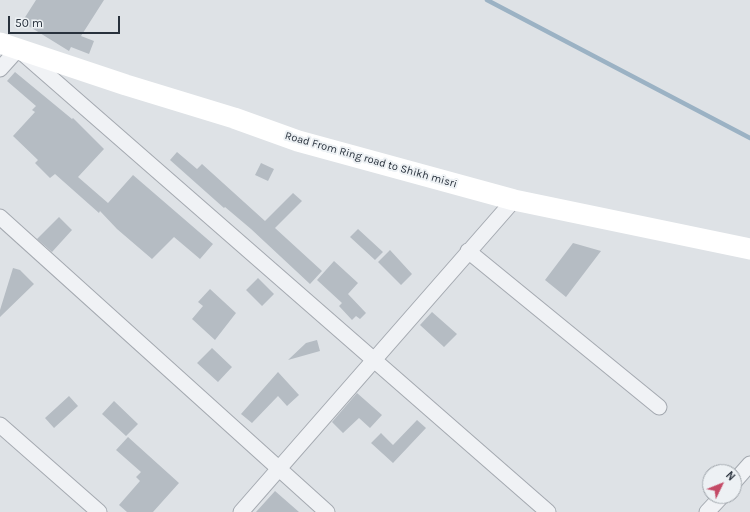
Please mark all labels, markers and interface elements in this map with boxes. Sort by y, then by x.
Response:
scale bar [10,8,122,34]
text: 50 m [15,16,43,30]
street label: Road From Ring road to Shikh misri [283,129,459,191]
north arrow [702,464,742,504]
text: N [723,469,738,483]

